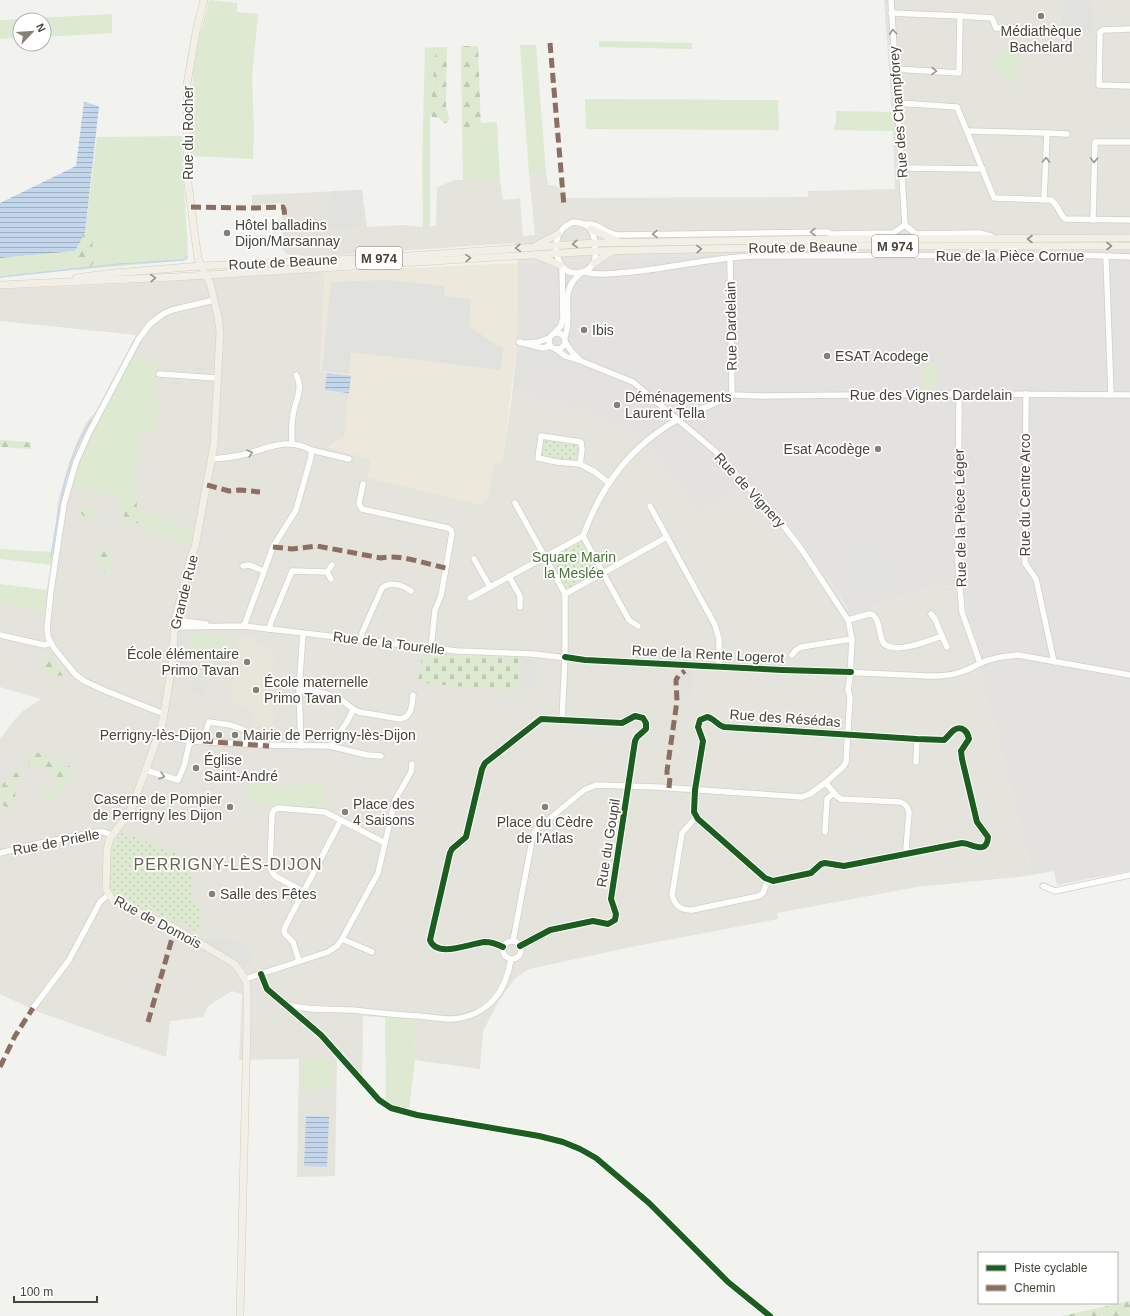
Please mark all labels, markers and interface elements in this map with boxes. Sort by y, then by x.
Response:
marker: Médiathèque Bachelard [1036,11,1046,21]
north arrow [12,12,52,52]
text: N [34,22,48,34]
place label: Médiathèque Bachelard [1001,23,1082,55]
one-way arrow [888,29,897,35]
street label: Rue des Champforey [885,45,911,179]
one-way arrow [931,67,937,76]
street label: Rue du Rocher [180,86,196,180]
one-way arrow [1042,157,1050,163]
one-way arrow [1090,157,1099,163]
place label: Hôtel balladins Dijon/Marsannay [235,217,340,249]
marker: Hôtel balladins Dijon/Marsannay [222,228,232,238]
one-way arrow [810,228,816,236]
one-way arrow [652,230,658,238]
road number: M 974 [872,235,918,257]
one-way arrow [1027,235,1033,243]
street label: Route de Beaune [748,238,858,256]
one-way arrow [572,240,578,248]
one-way arrow [1106,242,1112,250]
one-way arrow [515,243,521,252]
one-way arrow [696,245,702,253]
road number: M 974 [356,247,402,269]
street label: Rue de la Pièce Cornue [936,248,1085,264]
street label: Route de Beaune [228,251,338,273]
one-way arrow [465,254,471,262]
one-way arrow [150,274,156,283]
street label: Rue Dardelain [722,281,740,371]
place label: Ibis [592,322,614,338]
marker: Ibis [579,325,589,335]
place label: ESAT Acodege [835,348,929,364]
marker: ESAT Acodege [822,351,832,361]
street label: Rue des Vignes Dardelain [850,387,1012,403]
place label: Déménagements Laurent Tella [625,389,732,421]
marker: Déménagements Laurent Tella [612,400,622,410]
street label: Rue du Centre Arco [1017,433,1033,556]
place label: Esat Acodège [784,441,870,457]
marker: Esat Acodège [873,444,883,454]
street label: Rue de la Pièce Léger [951,448,969,587]
one-way arrow [246,449,253,457]
street label: Rue de Vignery [711,449,789,531]
park label: Square Marin la Meslée [532,549,616,581]
street label: Grande Rue [167,553,201,631]
street label: Rue de la Tourelle [332,628,446,658]
street label: Rue de la Rente Logerot [631,642,785,666]
place label: École élémentaire Primo Tavan [127,646,239,678]
marker: École élémentaire Primo Tavan [242,657,252,667]
place label: École maternelle Primo Tavan [264,674,368,706]
marker: École maternelle Primo Tavan [251,685,261,695]
street label: Rue des Résédas [729,706,841,730]
place label: Perrigny-lès-Dijon [100,727,211,743]
place label: Mairie de Perrigny-lès-Dijon [243,727,416,743]
marker: Perrigny-lès-Dijon [214,730,224,740]
marker: Mairie de Perrigny-lès-Dijon [230,730,240,740]
place label: Église Saint-André [204,752,278,784]
marker: Église Saint-André [191,763,201,773]
one-way arrow [158,771,165,780]
place label: Caserne de Pompier de Perrigny les Dijon [93,791,222,823]
place label: Place des 4 Saisons [353,796,414,828]
street label: Rue du Goupil [593,798,623,888]
marker: Caserne de Pompier de Perrigny les Dijon [225,802,235,812]
marker: Place du Cèdre de l'Atlas [540,802,550,812]
marker: Place des 4 Saisons [340,807,350,817]
place label: Place du Cèdre de l'Atlas [497,814,593,846]
street label: Rue de Prielle [11,826,101,858]
district label: PERRIGNY-LÈS-DIJON [134,855,323,873]
place label: Salle des Fêtes [220,886,317,902]
marker: Salle des Fêtes [207,889,217,899]
street label: Rue de Domois [112,892,204,952]
legend [978,1252,1118,1304]
text: Piste cyclable [1014,1261,1088,1275]
scale bar [14,1278,97,1304]
text: Chemin [1014,1281,1055,1295]
text: 100 m [20,1285,53,1299]

